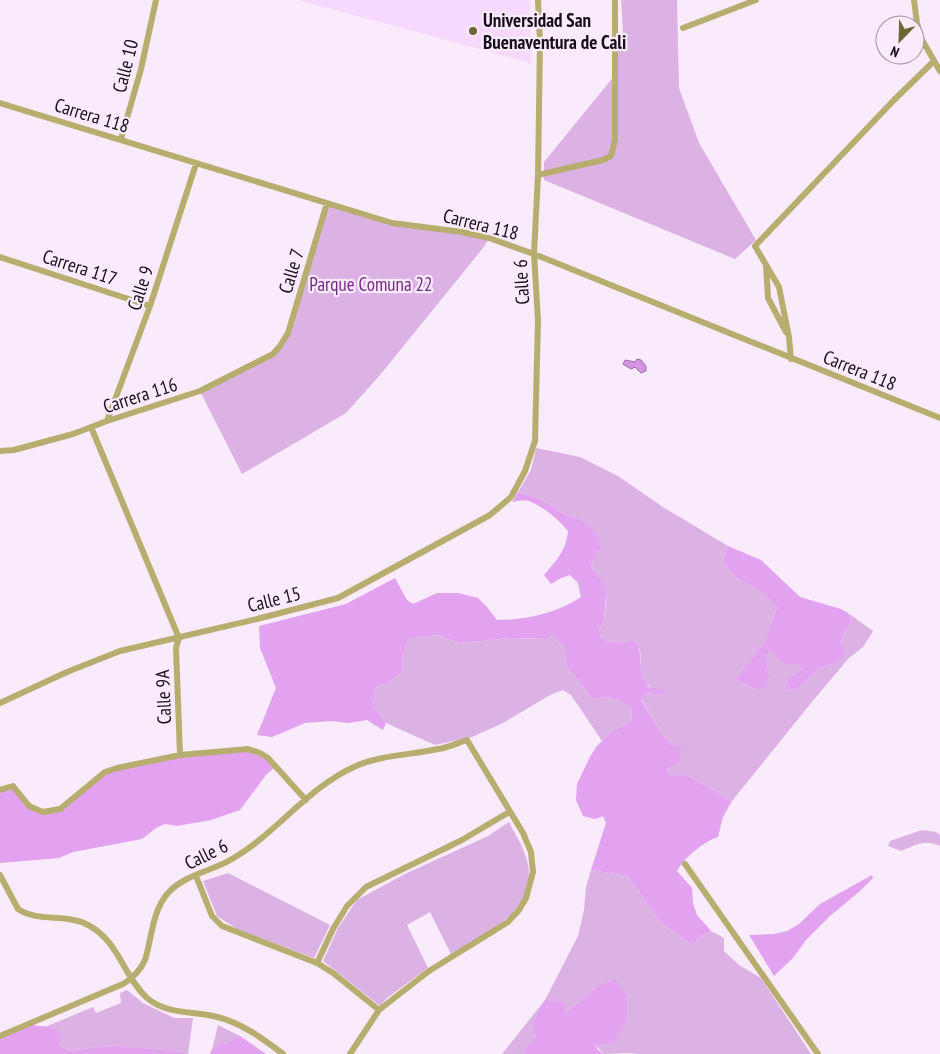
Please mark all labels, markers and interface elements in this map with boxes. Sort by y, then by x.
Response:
place label: Universidad San Buenaventura de Cali [483,8,626,54]
north arrow [875,15,925,65]
marker: Universidad San Buenaventura de Cali [467,25,479,37]
street label: Calle 10 [107,37,143,95]
text: N [888,42,902,62]
street label: Carrera 118 [52,92,132,138]
street label: Carrera 118 [441,203,521,245]
street label: Carrera 117 [40,244,120,290]
street label: Calle 7 [273,246,309,296]
street label: Calle 6 [508,259,534,305]
street label: Calle 9 [122,263,158,313]
park label: Parque Comuna 22 [309,272,433,296]
street label: Carrera 118 [820,344,900,396]
street label: Carrera 116 [100,372,180,418]
street label: Calle 15 [245,581,303,617]
street label: Calle 9A [150,669,176,725]
street label: Calle 6 [180,833,232,875]

